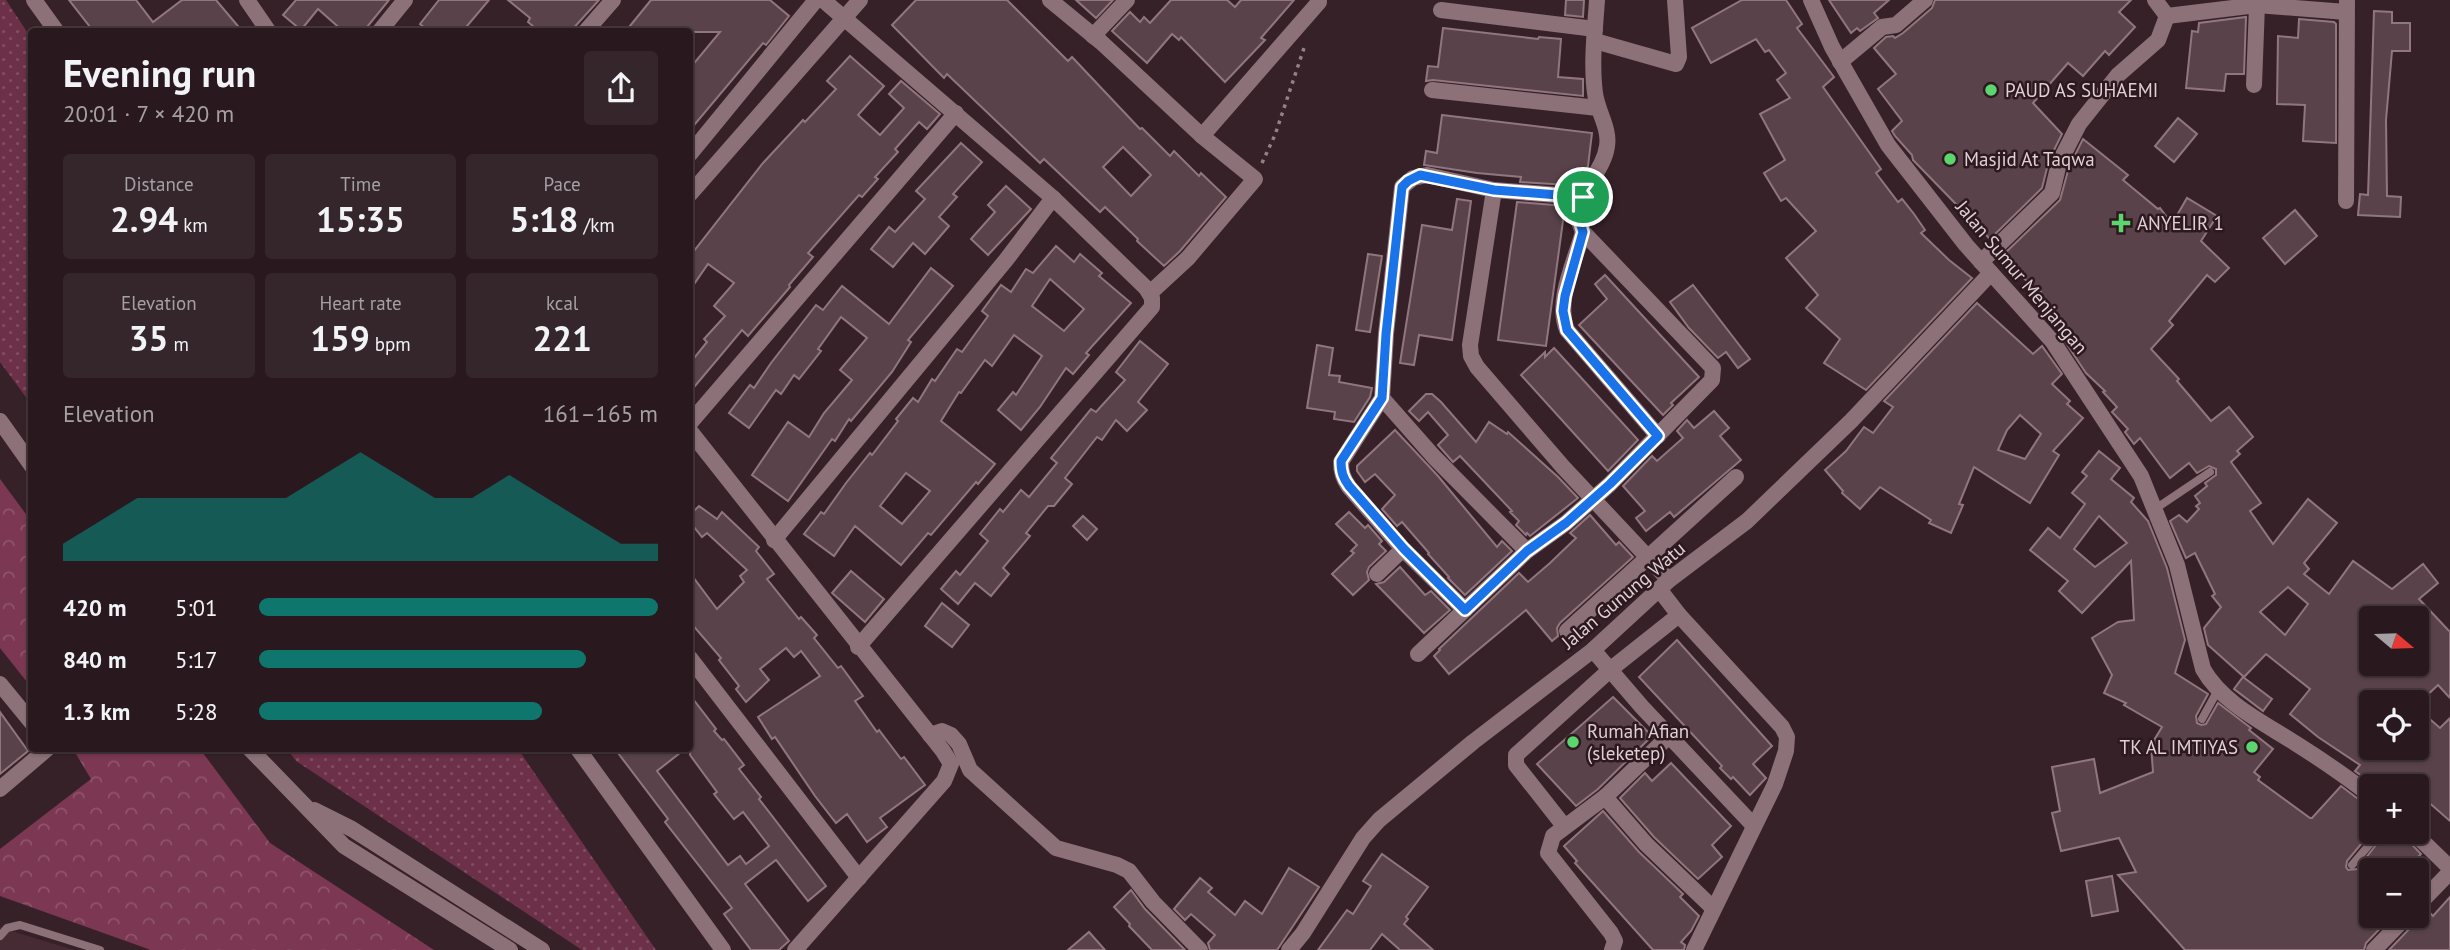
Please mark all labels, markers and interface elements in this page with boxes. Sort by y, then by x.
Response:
text: Evening run [63,48,256,97]
button: share [584,51,658,125]
place label: PAUD AS SUHAEMI [2005,78,2158,102]
marker: PAUD AS SUHAEMI [1983,82,1999,98]
text: 20:01 · 7 × 420 m [63,99,234,128]
place label: Masjid At Taqwa [1964,147,2095,171]
marker: Masjid At Taqwa [1942,151,1958,167]
pin [1553,167,1613,227]
text: Distance [124,172,194,196]
text: Time [340,172,381,196]
text: Pace [544,172,581,196]
icon: arrive [1564,178,1602,216]
street label: Jalan Sumur Menjangan [1950,195,2093,359]
text: 2.94 [110,196,178,242]
text: 15:35 [316,196,405,242]
text: 5:18 [510,196,578,242]
place label: ANYELIR 1 [2137,211,2224,235]
text: km [178,213,208,237]
text: /km [578,213,615,237]
marker: ANYELIR 1 [2111,213,2131,233]
text: Elevation [121,291,197,315]
text: Heart rate [319,291,402,315]
text: kcal [546,291,578,315]
text: 35 [129,315,168,361]
text: 159 [310,315,370,361]
text: 221 [532,315,592,361]
text: m [168,332,189,356]
text: bpm [370,332,411,356]
text: Elevation [63,399,155,428]
text: 161–165 m [543,399,658,428]
street label: Jalan Gunung Watu [1555,536,1690,654]
text: 420 m [63,593,126,622]
text: 5:01 [175,593,218,622]
north arrow [2359,606,2429,676]
map controls [2359,606,2429,928]
text: 840 m [63,645,126,674]
text: 5:17 [175,645,218,674]
button: locate [2359,690,2429,760]
text: 1.3 km [63,697,130,726]
text: 5:28 [175,697,218,726]
place label: Rumah Afian (sleketep) [1587,719,1689,765]
marker: Rumah Afian (sleketep) [1565,734,1581,750]
place label: TK AL IMTIYAS [2120,735,2238,759]
marker: TK AL IMTIYAS [2244,739,2260,755]
button: + [2359,774,2429,844]
button: − [2359,858,2429,928]

